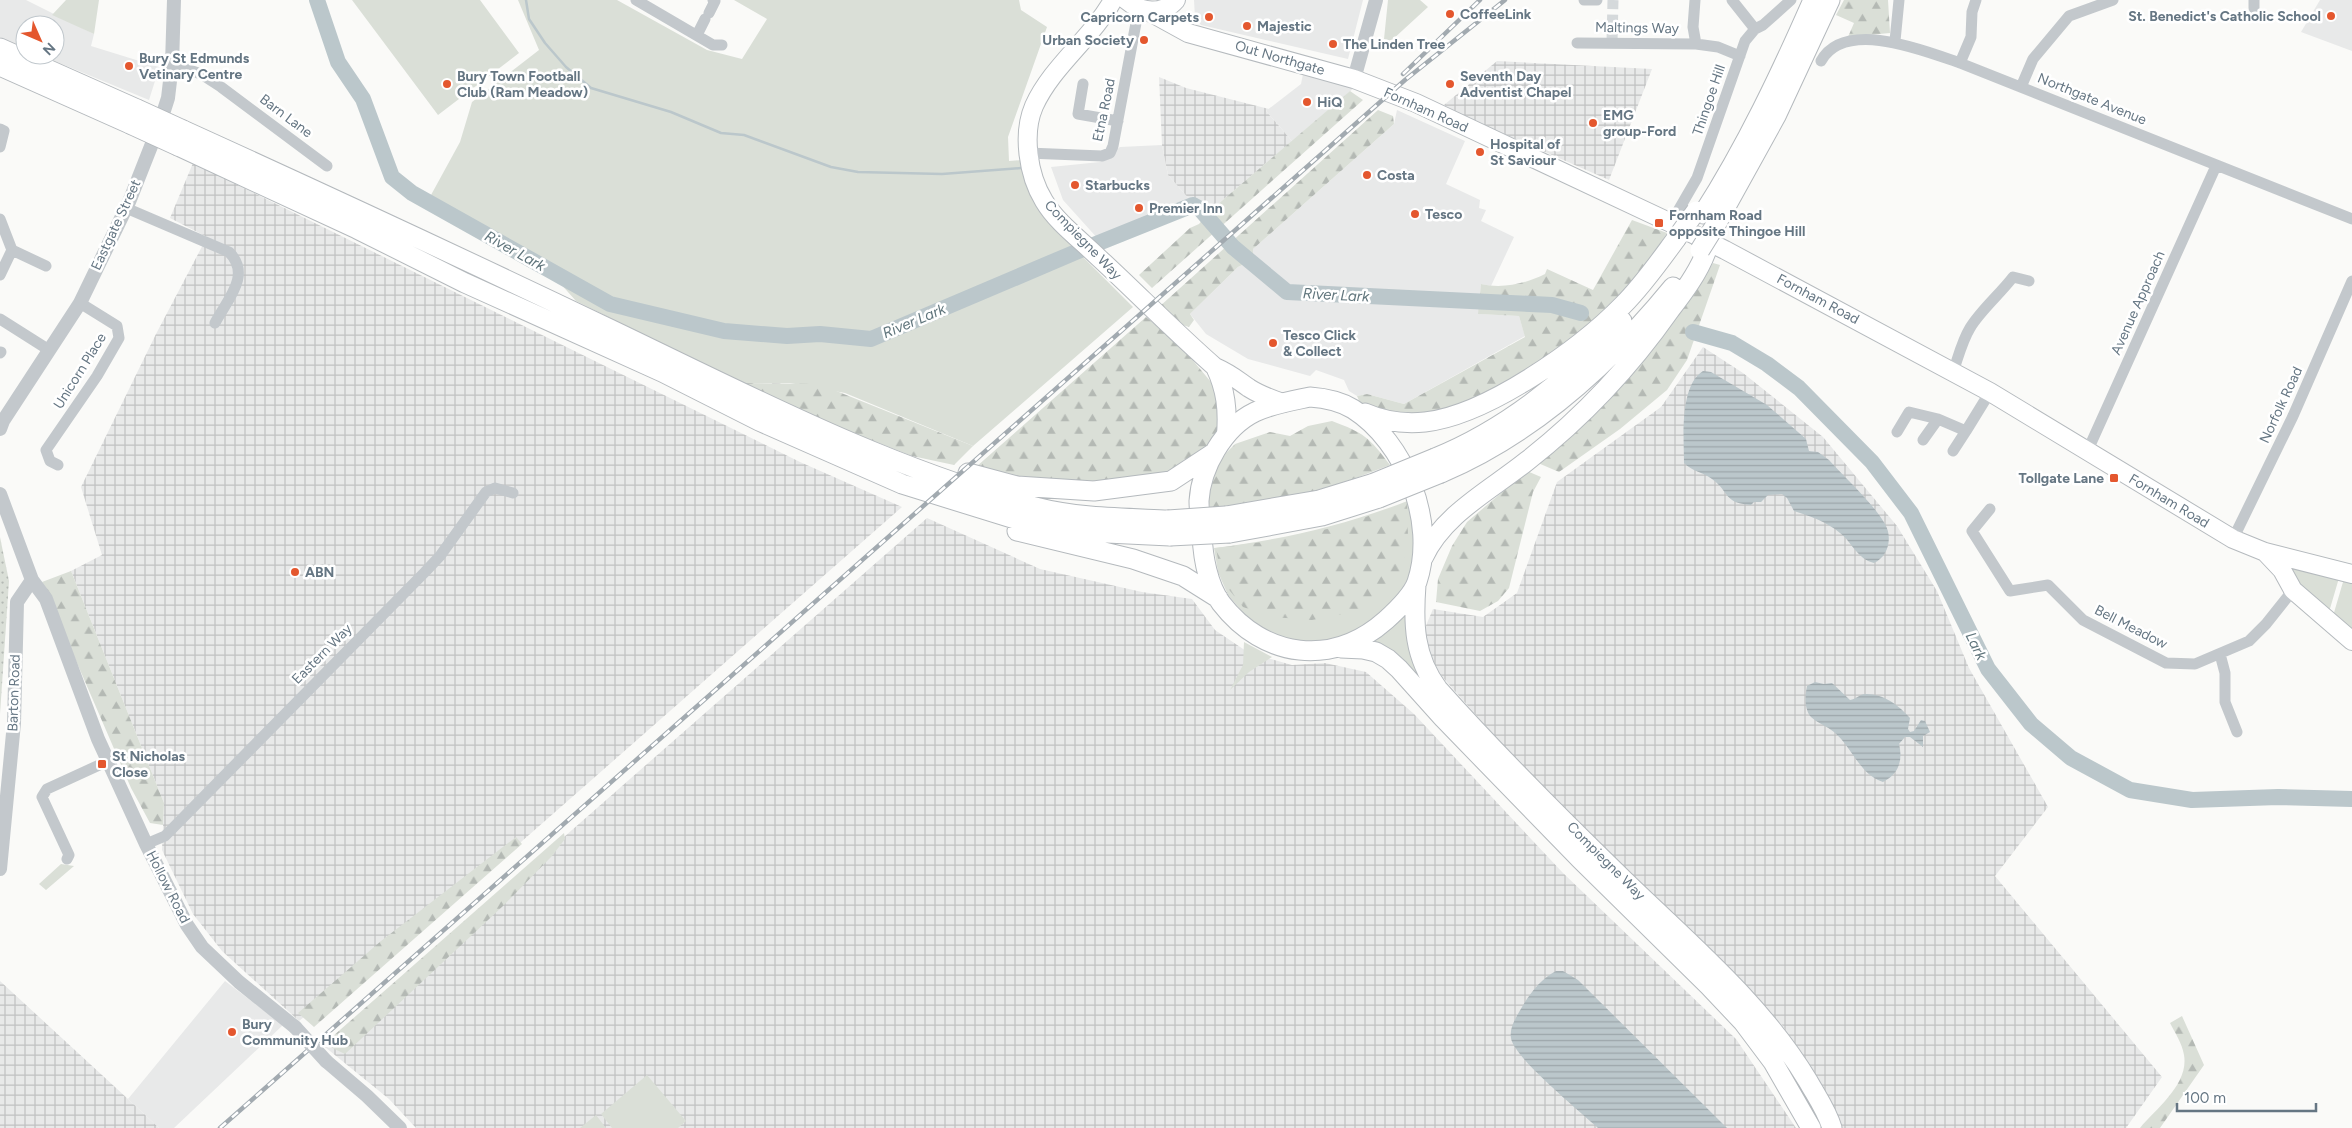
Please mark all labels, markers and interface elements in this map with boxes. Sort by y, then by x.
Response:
place label: CoffeeLink [1460,6,1532,23]
marker: CoffeeLink [1444,8,1456,20]
place label: St. Benedict's Catholic School [2128,8,2321,25]
place label: Capricorn Carpets [1080,9,1199,26]
marker: St. Benedict's Catholic School [2325,10,2337,22]
marker: Capricorn Carpets [1203,11,1215,23]
north arrow [15,15,65,65]
place label: Majestic [1257,18,1312,35]
street label: Maltings Way [1595,19,1680,37]
marker: Majestic [1241,20,1253,32]
place label: Urban Society [1042,32,1135,49]
marker: Urban Society [1138,34,1150,46]
place label: The Linden Tree [1343,36,1445,53]
street label: Out Northgate [1233,37,1327,79]
marker: The Linden Tree [1327,38,1339,50]
text: N [39,39,59,59]
place label: Bury St Edmunds Vetinary Centre [139,50,250,83]
marker: Bury St Edmunds Vetinary Centre [123,60,135,72]
street label: Thingoe Hill [1689,62,1729,138]
place label: Bury Town Football Club (Ram Meadow) [457,68,588,101]
place label: Seventh Day Adventist Chapel [1460,68,1571,101]
street label: Northgate Avenue [2035,69,2149,129]
street label: Etna Road [1089,77,1119,143]
marker: Bury Town Football Club (Ram Meadow) [441,78,453,90]
marker: Seventh Day Adventist Chapel [1444,78,1456,90]
street label: Fornham Road [1381,84,1471,136]
street label: Barn Lane [256,91,316,142]
place label: HiQ [1317,94,1342,111]
marker: HiQ [1301,96,1313,108]
place label: EMG group-Ford [1603,107,1676,140]
marker: EMG group-Ford [1587,117,1599,129]
place label: Hospital of St Saviour [1490,136,1561,169]
marker: Hospital of St Saviour [1474,146,1486,158]
place label: Costa [1377,167,1415,184]
marker: Costa [1361,169,1373,181]
street label: Eastgate Street [88,177,144,273]
place label: Starbucks [1085,177,1150,194]
marker: Starbucks [1069,179,1081,191]
street label: Compiegne Way [1041,197,1126,284]
place label: Premier Inn [1149,200,1223,217]
marker: Premier Inn [1133,202,1145,214]
place label: Tesco [1425,206,1462,223]
place label: Fornham Road opposite Thingoe Hill [1669,207,1805,240]
marker: Tesco [1409,208,1421,220]
marker: Fornham Road opposite Thingoe Hill [1653,217,1665,229]
water label: River Lark [482,227,549,275]
street label: Avenue Approach [2107,248,2169,358]
street label: Fornham Road [1774,270,1862,328]
water label: River Lark [1302,284,1370,306]
water label: River Lark [880,299,949,342]
place label: Tesco Click & Collect [1283,327,1357,360]
street label: Unicorn Place [50,330,110,412]
marker: Tesco Click & Collect [1267,337,1279,349]
street label: Norfolk Road [2256,364,2306,446]
place label: Tollgate Lane [2019,470,2104,487]
street label: Fornham Road [2126,470,2212,532]
marker: Tollgate Lane [2108,472,2120,484]
place label: ABN [305,564,334,581]
marker: ABN [289,566,301,578]
street label: Bell Meadow [2092,601,2170,653]
street label: Eastern Way [288,620,356,688]
water label: Lark [1962,629,1991,664]
street label: Barton Road [4,654,24,732]
place label: St Nicholas Close [112,748,186,781]
marker: St Nicholas Close [96,758,108,770]
street label: Compiegne Way [1563,818,1649,904]
street label: Hollow Road [142,848,194,926]
place label: Bury Community Hub [242,1016,348,1049]
marker: Bury Community Hub [226,1026,238,1038]
scale bar [2177,1080,2316,1112]
text: 100 m [2184,1089,2226,1107]

